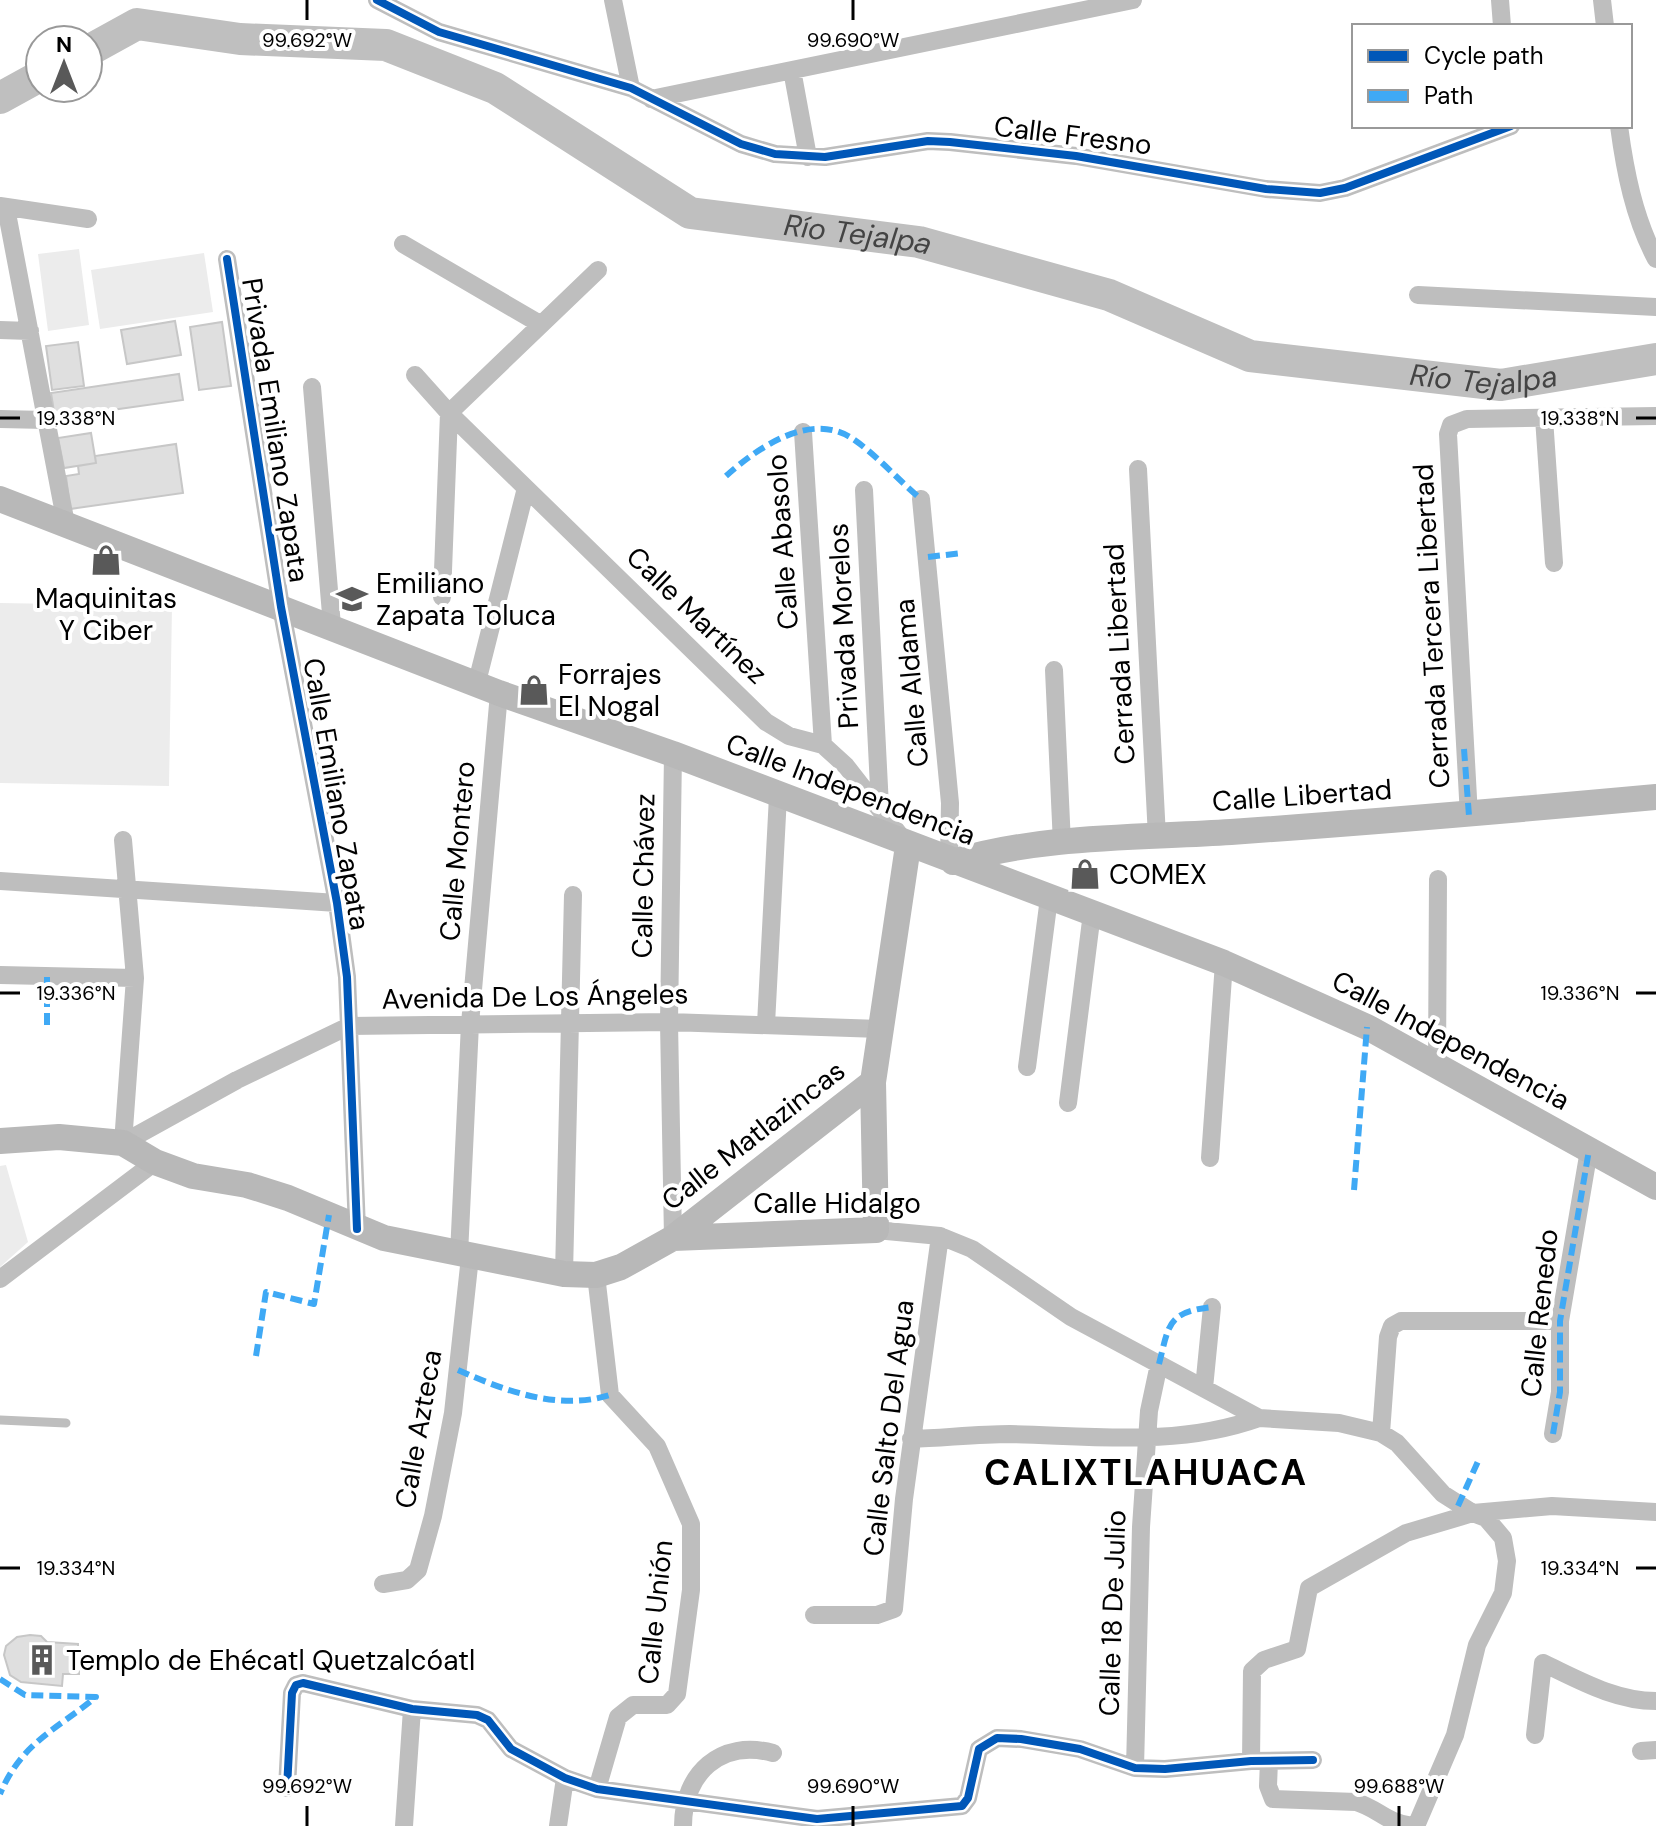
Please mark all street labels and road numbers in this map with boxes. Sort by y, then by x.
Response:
street label: Calle Fresno [992,107,1154,164]
street label: Privada Emiliano Zapata [233,275,318,585]
street label: Calle Abasolo [758,453,807,631]
street label: Cerrada Tercera Libertad [1405,463,1458,789]
street label: Privada Morelos [820,522,867,730]
street label: Calle Martínez [618,539,775,692]
street label: Cerrada Libertad [1095,543,1144,765]
street label: Calle Aldama [886,597,937,769]
street label: Calle Emiliano Zapata [294,655,379,933]
street label: Calle Independencia [721,725,981,854]
street label: Calle Montero [431,760,484,942]
street label: Calle Libertad [1211,771,1393,820]
street label: Calle Chávez [624,793,663,959]
street label: Calle Independencia [1325,962,1576,1119]
street label: Avenida De Los Ángeles [381,975,689,1018]
street label: Calle Matlazincas [654,1052,853,1219]
street label: Calle Hidalgo [753,1185,921,1222]
street label: Calle Renedo [1512,1227,1567,1399]
street label: Calle Salto Del Agua [854,1298,923,1558]
street label: Calle Azteca [386,1347,451,1511]
street label: Calle 18 De Julio [1090,1509,1135,1717]
street label: Calle Unión [630,1538,681,1686]

